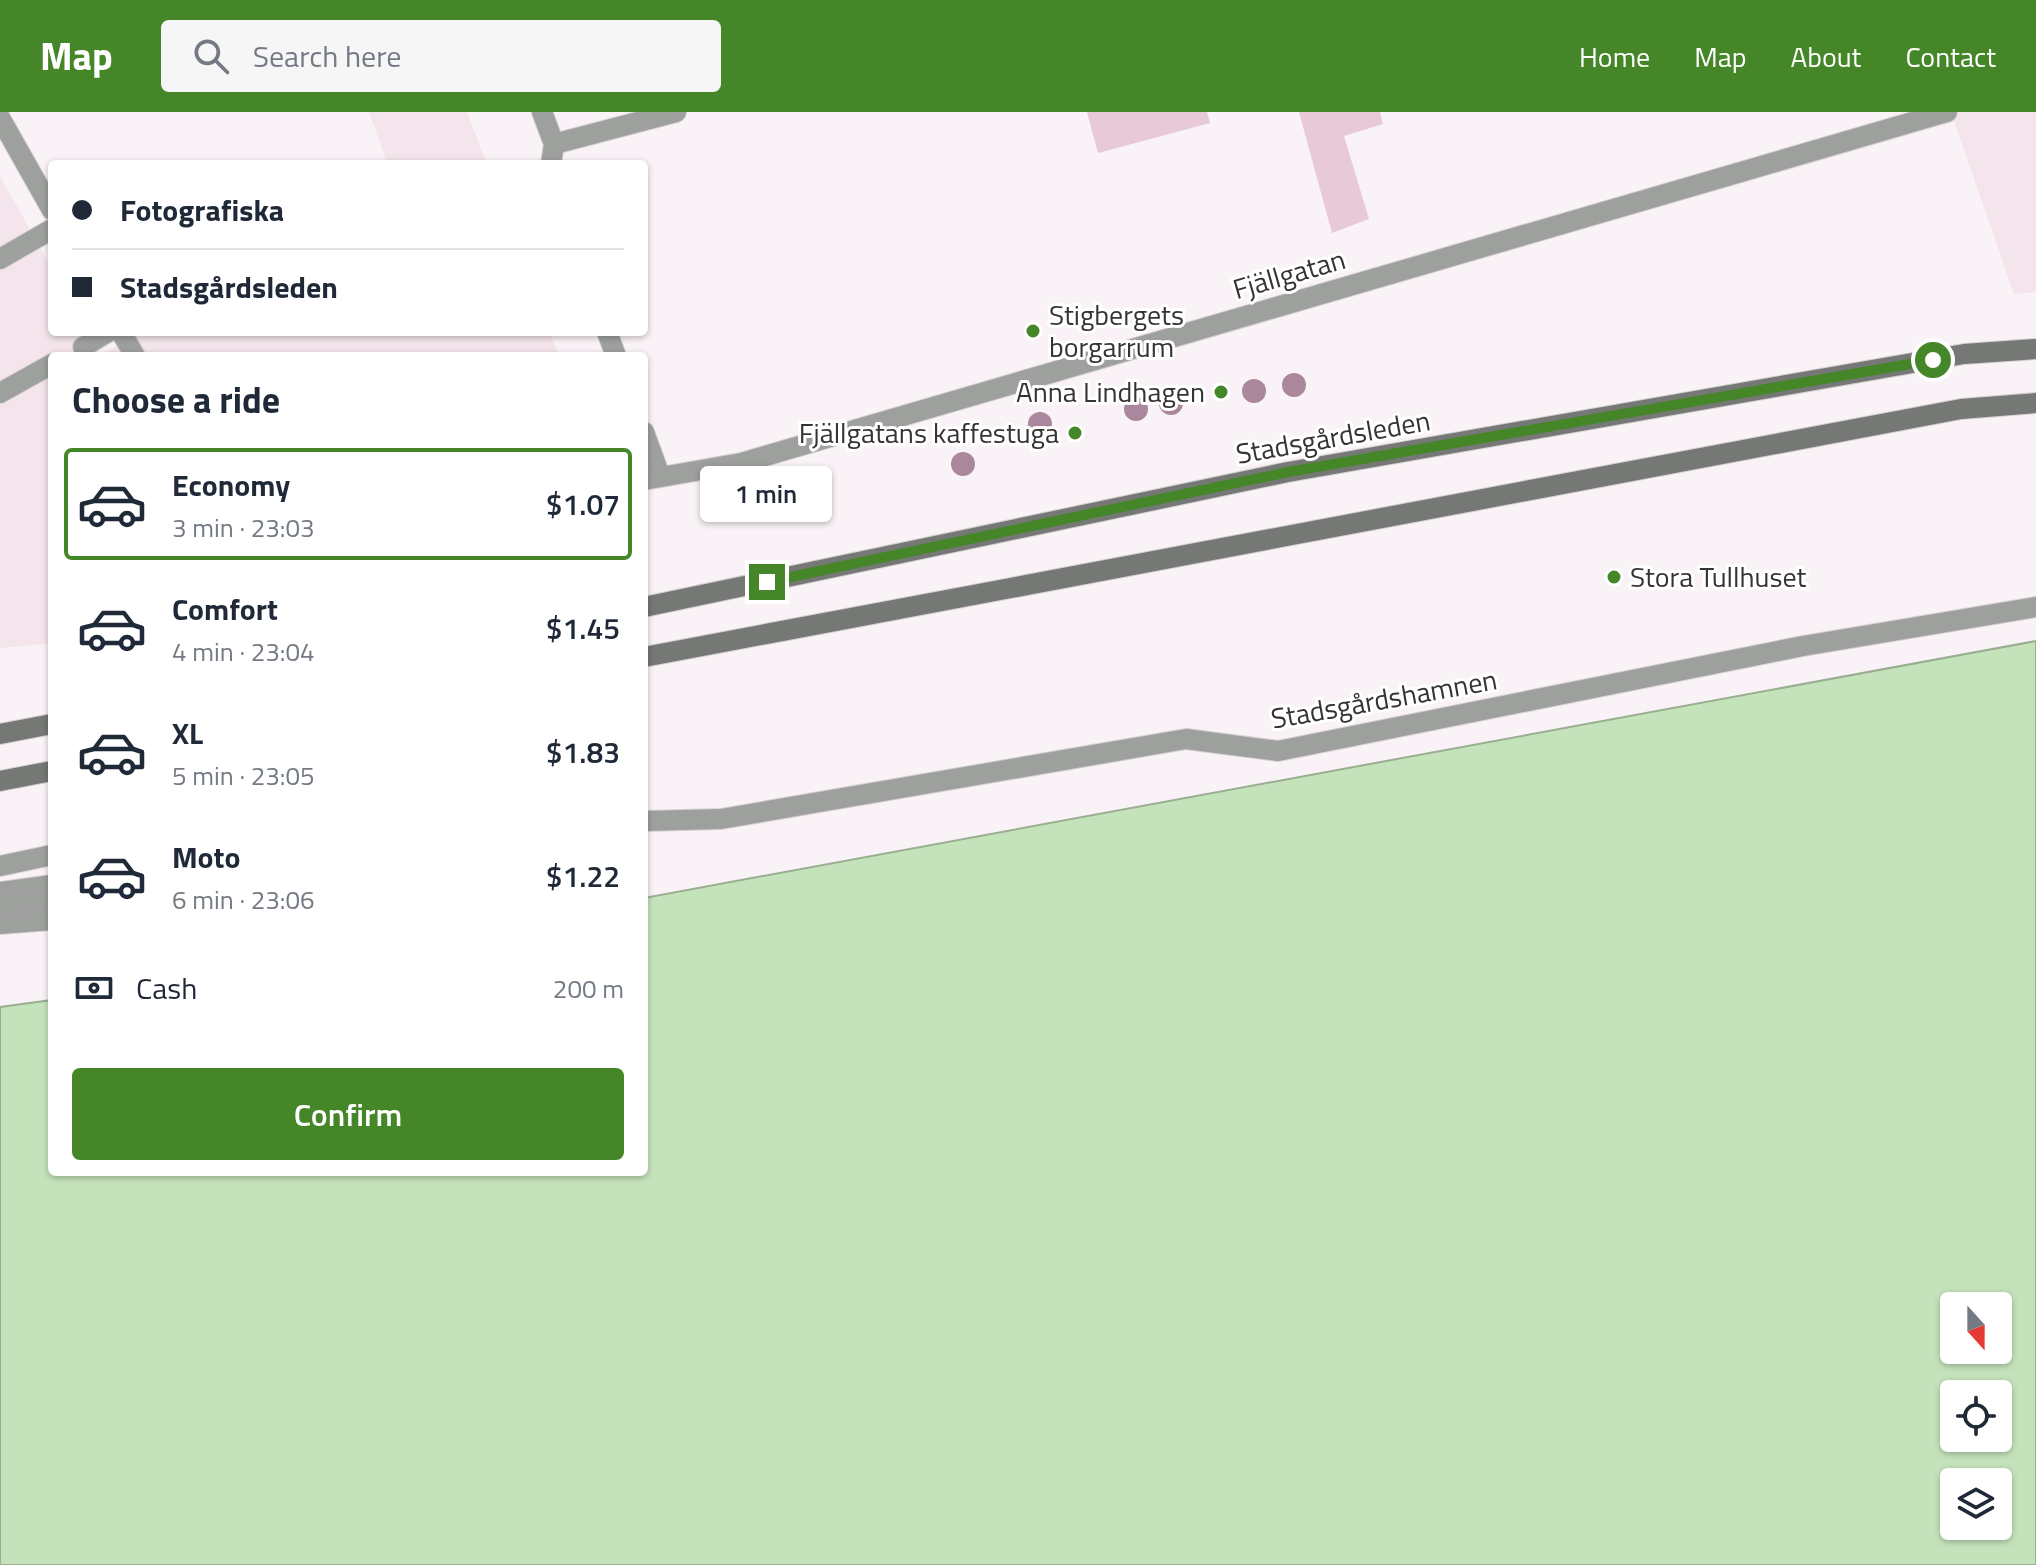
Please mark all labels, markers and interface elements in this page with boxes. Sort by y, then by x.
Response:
search box [161,20,721,92]
text: Map [40,27,113,85]
text: Search here [253,33,402,79]
icon: search [189,34,233,78]
text: Home [1579,35,1650,78]
text: Map [1694,35,1747,78]
text: About [1791,35,1861,78]
text: Contact [1905,35,1996,78]
text: Fotografiska [120,187,284,233]
street label: Fjällgatan [1228,237,1350,310]
text: Stadsgårdsleden [120,264,338,310]
place label: Stigbergets borgarrum [1049,293,1184,368]
marker: Stigbergets borgarrum [1024,322,1042,340]
route start [1915,342,1951,378]
place label: Anna Lindhagen [1016,370,1205,413]
text: Choose a ride [72,372,280,427]
marker: Anna Lindhagen [1212,383,1230,401]
street label: Stadsgårdsleden [1232,398,1433,475]
place label: Fjällgatans kaffestuga [799,411,1059,454]
marker: Fjällgatans kaffestuga [1066,424,1084,442]
text: Economy [172,462,290,508]
callout: 1 min [701,466,833,522]
icon: car [76,468,148,540]
text: 1 min [735,474,797,513]
text: $1.07 [546,481,620,527]
text: 3 min · 23:03 [172,508,315,547]
place label: Stora Tullhuset [1630,555,1806,598]
route end [749,564,785,600]
marker: Stora Tullhuset [1605,568,1623,586]
text: Comfort [172,586,278,632]
icon: car [76,592,148,664]
text: $1.45 [546,605,620,651]
text: 4 min · 23:04 [172,632,315,671]
street label: Stadsgårdshamnen [1268,657,1500,740]
text: XL [172,710,203,756]
icon: car [76,716,148,788]
text: $1.83 [546,729,620,775]
text: 5 min · 23:05 [172,756,315,795]
text: Moto [172,834,240,880]
icon: car [76,840,148,912]
text: $1.22 [546,853,620,899]
text: 6 min · 23:06 [172,880,315,919]
text: Cash [136,965,197,1011]
icon: cash [72,966,116,1010]
text: 200 m [553,969,624,1008]
button: Confirm [72,1068,624,1160]
north arrow [1940,1292,2012,1364]
map controls [1940,1292,2012,1540]
button: locate [1940,1380,2012,1452]
button: layers [1940,1468,2012,1540]

